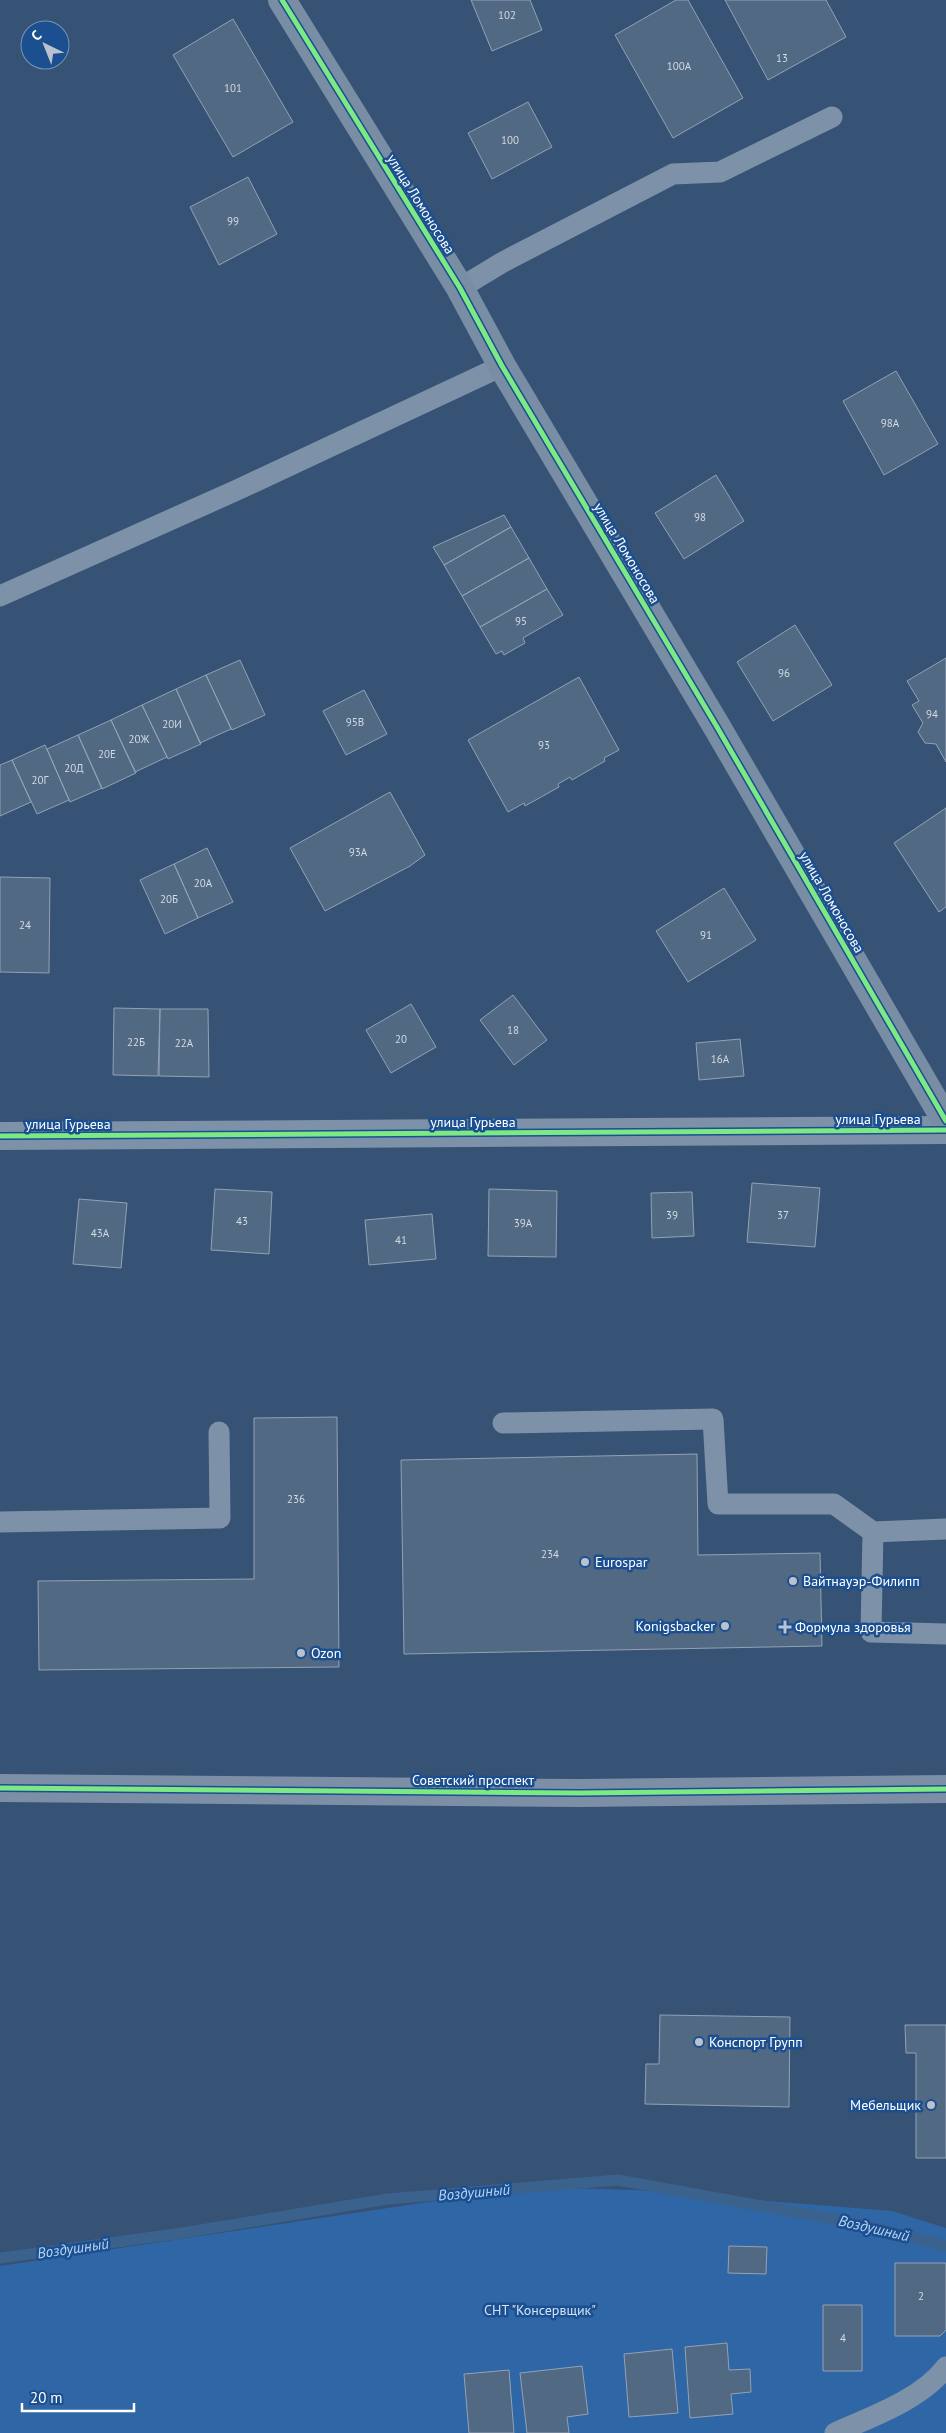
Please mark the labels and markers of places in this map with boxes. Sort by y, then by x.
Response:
place label: Eurospar [595,1553,648,1571]
marker: Eurospar [579,1556,591,1568]
place label: Вайтнауэр-Филипп [803,1572,920,1590]
marker: Вайтнауэр-Филипп [787,1575,799,1587]
place label: Konigsbacker [636,1617,715,1635]
place label: Формула здоровья [795,1618,911,1636]
marker: Konigsbacker [719,1620,731,1632]
marker: Формула здоровья [779,1621,791,1633]
place label: Ozon [311,1644,341,1662]
marker: Ozon [295,1647,307,1659]
place label: Конспорт Групп [709,2033,803,2051]
marker: Конспорт Групп [693,2036,705,2048]
place label: Мебельщик [850,2096,921,2114]
marker: Мебельщик [925,2099,937,2111]

